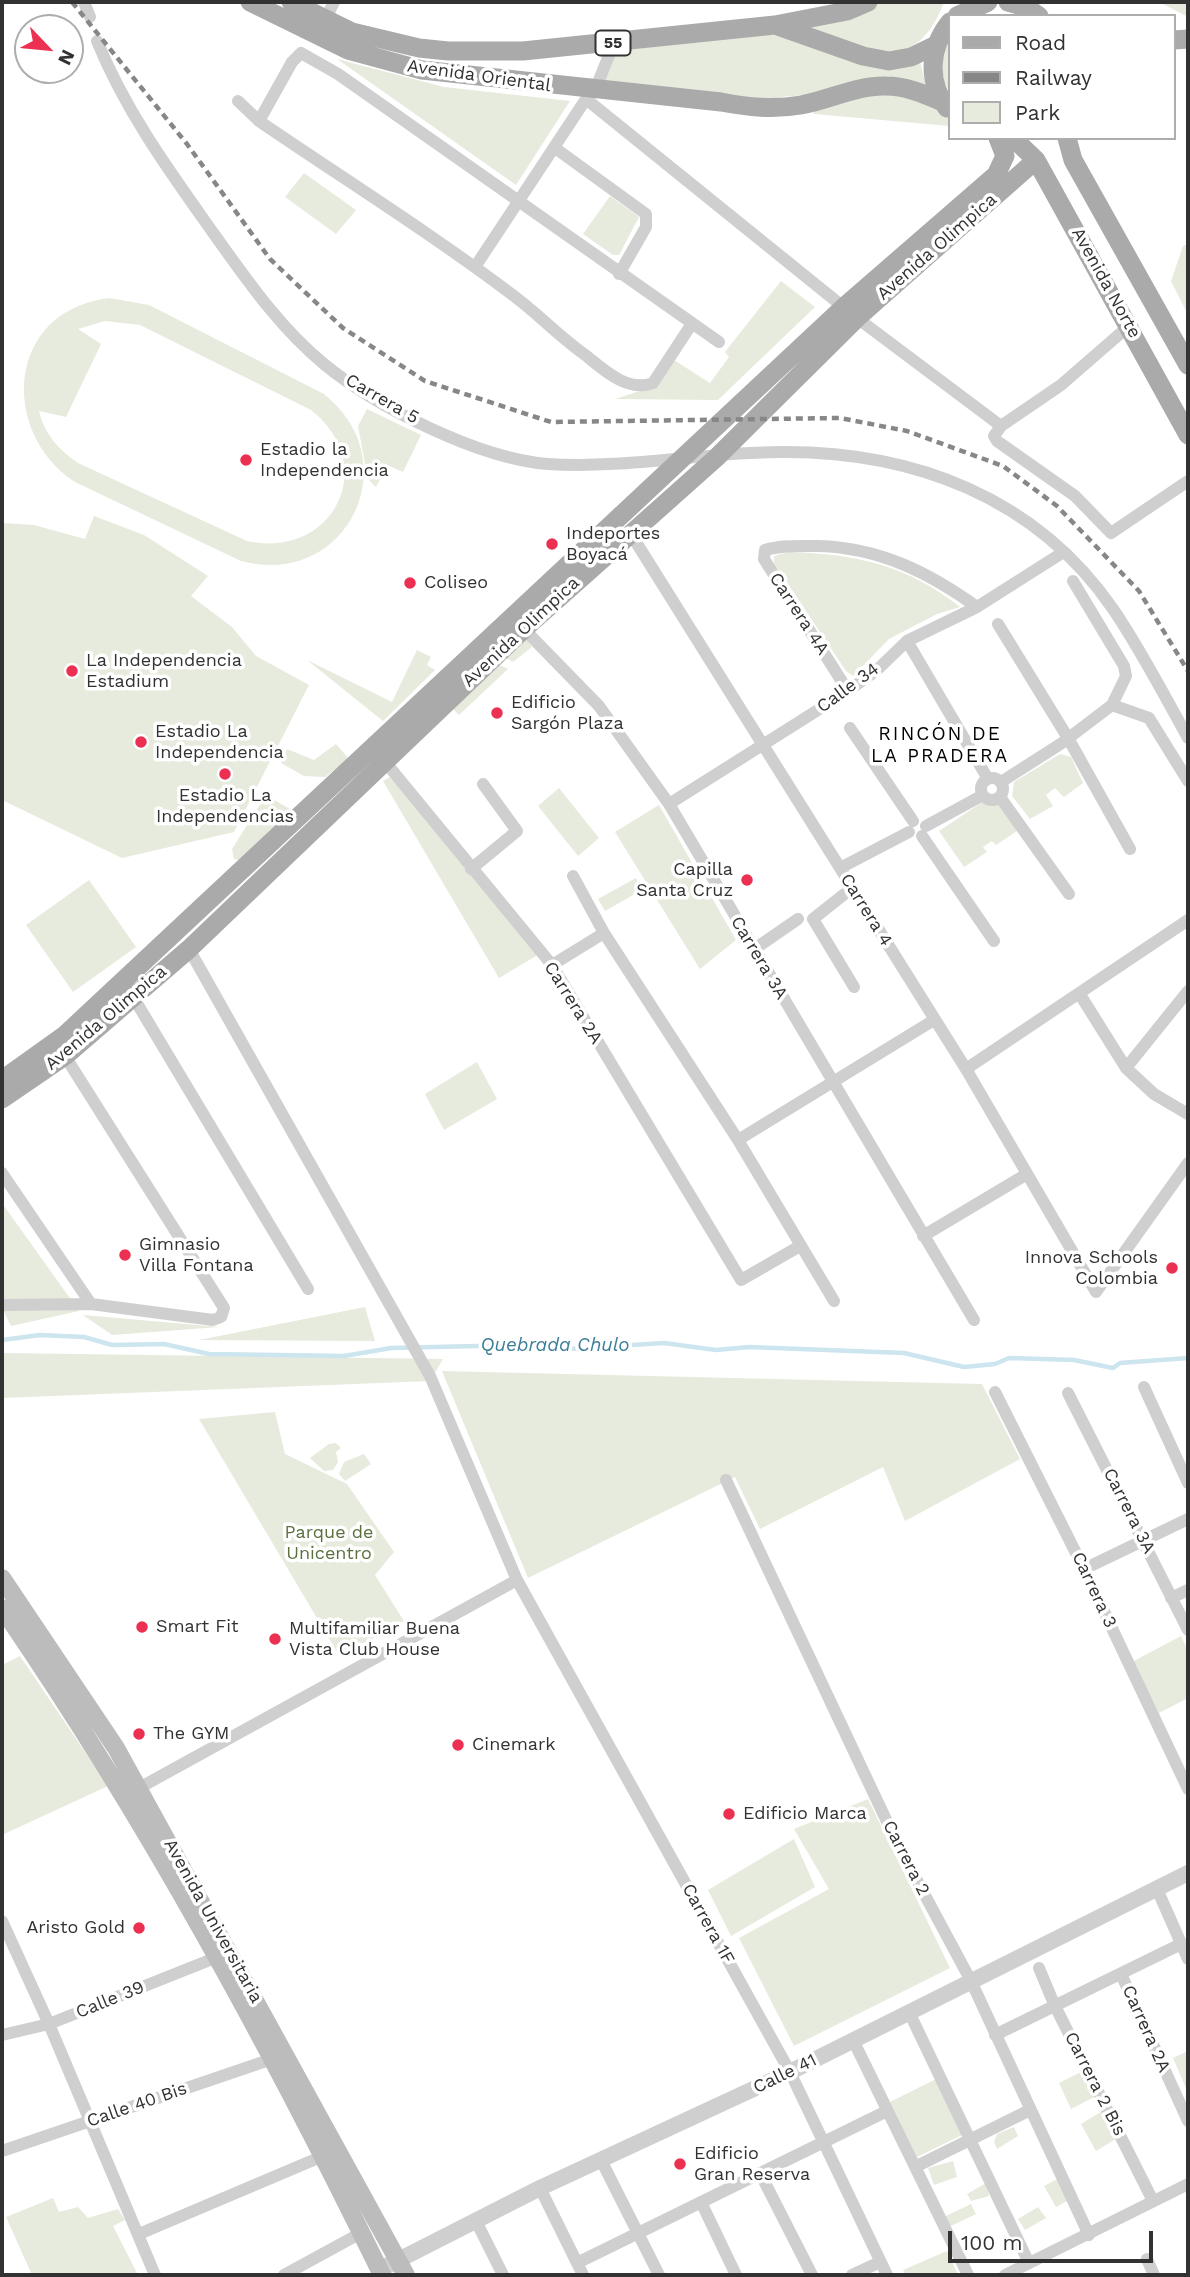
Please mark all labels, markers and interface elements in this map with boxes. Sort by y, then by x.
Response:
north arrow [14,14,84,84]
legend [948,14,1176,140]
text: Road [1015,30,1066,55]
road number: 55 [596,31,630,56]
text: N [53,46,80,69]
street label: Avenida Oriental [406,55,552,97]
text: Railway [1015,65,1092,90]
text: Park [1015,100,1060,125]
street label: Avenida Olimpica [873,189,1001,305]
street label: Avenida Norte [1067,224,1145,342]
street label: Carrera 5 [341,369,423,429]
place label: Estadio la Independencia [260,439,389,482]
marker: Estadio la Independencia [238,452,254,468]
place label: Indeportes Boyacá [566,523,660,566]
marker: Indeportes Boyacá [544,536,560,552]
street label: Carrera 4A [764,569,834,659]
place label: Coliseo [424,572,488,594]
street label: Avenida Olimpica [458,572,584,692]
marker: Coliseo [402,575,418,591]
place label: La Independencia Estadium [86,650,242,692]
street label: Calle 34 [813,658,883,718]
marker: La Independencia Estadium [64,663,80,679]
place label: Edificio Sargón Plaza [511,692,624,734]
marker: Edificio Sargón Plaza [489,705,505,721]
place label: Estadio La Independencia [155,721,284,764]
district label: RINCÓN DE LA PRADERA [872,723,1008,767]
marker: Estadio La Independencia [133,734,149,750]
marker: Estadio La Independencias [217,766,233,782]
place label: Estadio La Independencias [156,785,294,828]
place label: Capilla Santa Cruz [636,859,733,902]
street label: Carrera 4 [835,870,897,950]
marker: Capilla Santa Cruz [739,872,755,888]
street label: Carrera 3A [726,913,792,1003]
street label: Carrera 2A [539,958,607,1048]
street label: Avenida Olimpica [41,961,171,1075]
place label: Gimnasio Villa Fontana [139,1234,254,1276]
marker: Gimnasio Villa Fontana [117,1247,133,1263]
place label: Innova Schools Colombia [1025,1247,1158,1290]
marker: Innova Schools Colombia [1164,1260,1180,1276]
water label: Quebrada Chulo [480,1334,630,1356]
street label: Carrera 3A [1098,1465,1160,1557]
park label: Parque de Unicentro [285,1522,373,1564]
street label: Carrera 3 [1067,1549,1121,1631]
place label: Smart Fit [156,1616,239,1638]
place label: Multifamiliar Buena Vista Club House [289,1618,460,1660]
marker: Smart Fit [134,1619,150,1635]
marker: Multifamiliar Buena Vista Club House [267,1631,283,1647]
place label: The GYM [153,1723,229,1745]
marker: The GYM [131,1726,147,1742]
place label: Cinemark [472,1734,556,1756]
marker: Cinemark [450,1737,466,1753]
place label: Edificio Marca [743,1803,867,1825]
marker: Edificio Marca [721,1806,737,1822]
street label: Carrera 2 [878,1817,934,1899]
street label: Avenida Universitaria [159,1835,267,2007]
street label: Carrera 1F [677,1880,739,1968]
place label: Aristo Gold [26,1917,125,1939]
marker: Aristo Gold [131,1920,147,1936]
street label: Calle 39 [73,1977,147,2023]
street label: Carrera 2A [1117,1982,1175,2076]
street label: Carrera 2 Bis [1060,2029,1130,2139]
street label: Calle 41 [750,2049,820,2099]
street label: Calle 40 Bis [84,2078,190,2132]
place label: Edificio Gran Reserva [694,2143,810,2186]
marker: Edificio Gran Reserva [672,2156,688,2172]
scale bar [952,2218,1157,2262]
text: 100 m [961,2230,1023,2255]

